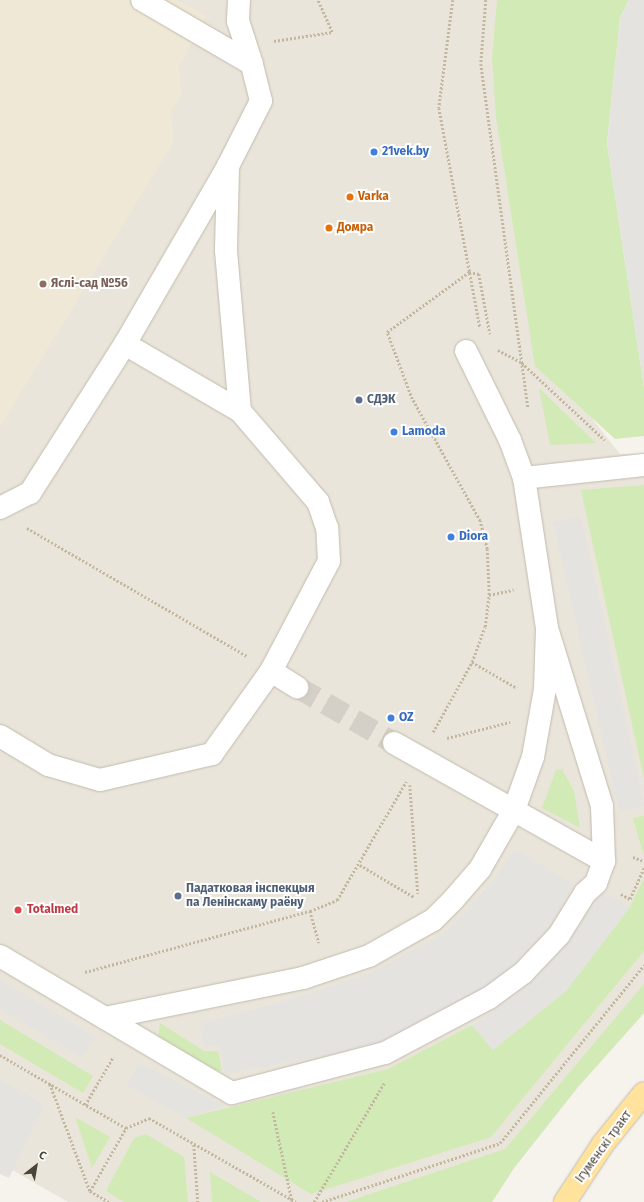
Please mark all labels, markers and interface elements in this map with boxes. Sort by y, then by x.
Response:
place label: 21vek.by [382,145,429,159]
marker: 21vek.by [369,147,379,157]
place label: Varka [358,190,389,204]
marker: Varka [345,192,355,202]
place label: Домра [337,221,373,235]
marker: Домра [324,223,334,233]
place label: Яслі-сад №56 [51,277,128,291]
marker: Яслі-сад №56 [38,279,48,289]
place label: СДЭК [367,393,395,407]
marker: СДЭК [354,395,364,405]
place label: Lamoda [402,425,446,439]
marker: Lamoda [389,427,399,437]
place label: Diora [459,530,488,544]
marker: Diora [446,532,456,542]
place label: OZ [399,711,414,725]
marker: OZ [386,713,396,723]
place label: Падатковая інспекцыя па Ленінскаму раёну [186,882,315,910]
marker: Падатковая інспекцыя па Ленінскаму раёну [173,891,183,901]
place label: Totalmed [27,903,78,917]
marker: Totalmed [12,904,24,916]
street label: Ігуменскі тракт [573,1108,635,1186]
north arrow [16,1146,56,1186]
text: С [36,1148,48,1162]

